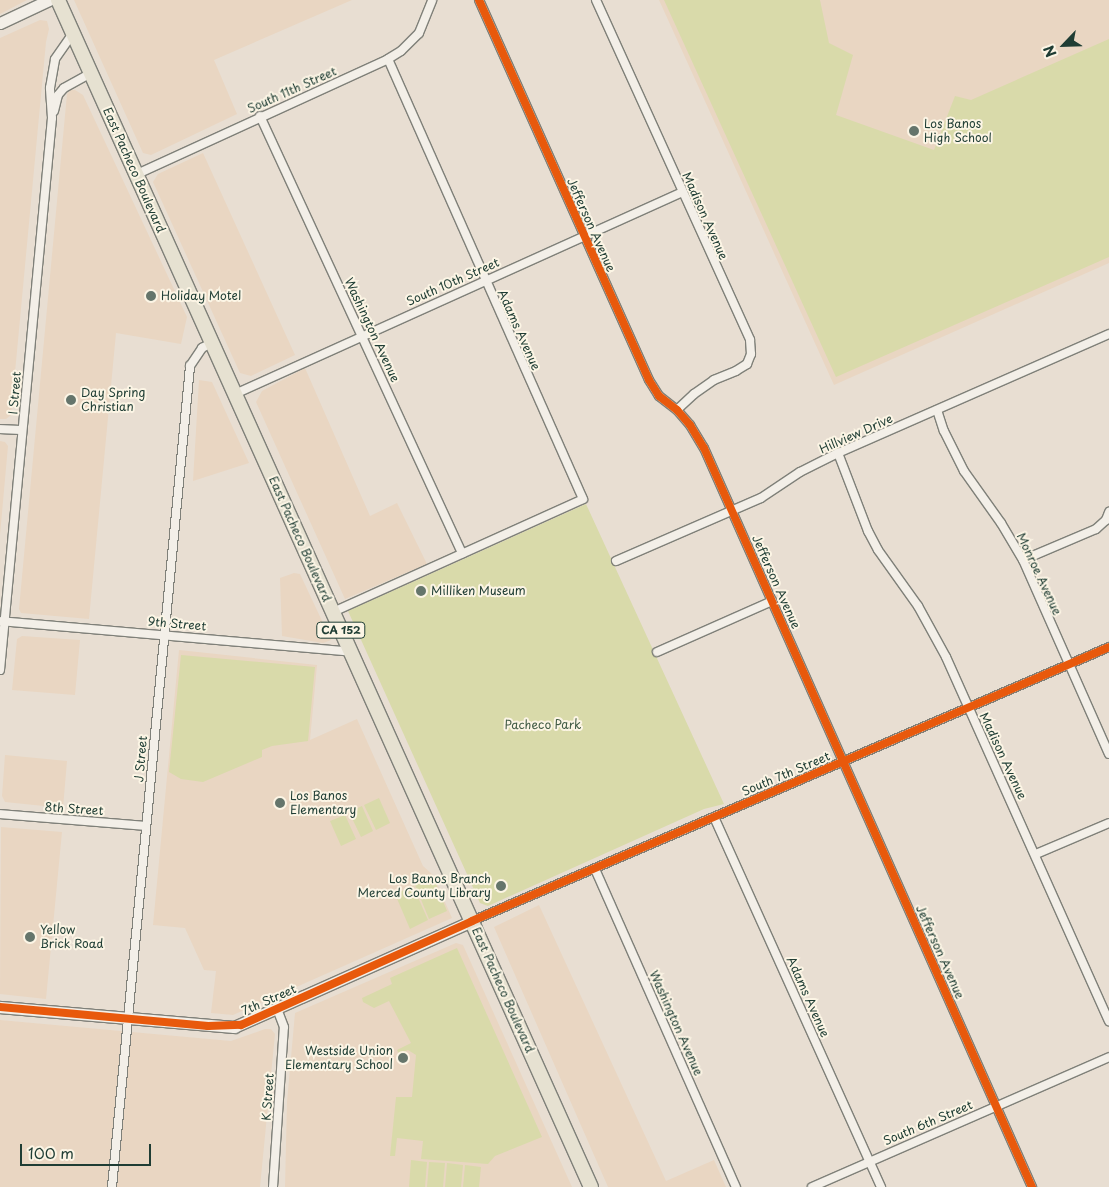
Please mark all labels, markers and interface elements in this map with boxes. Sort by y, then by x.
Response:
north arrow [1039,20,1089,70]
text: N [1038,42,1062,61]
street label: South 11th Street [244,63,340,117]
street label: East Pacheco Boulevard [100,105,168,235]
place label: Los Banos High School [924,117,992,145]
marker: Los Banos High School [908,125,920,137]
street label: Madison Avenue [679,171,731,261]
street label: Jefferson Avenue [564,177,618,273]
street label: South 10th Street [403,255,503,309]
street label: Washington Avenue [342,276,402,384]
street label: Adams Avenue [495,288,543,372]
place label: Holiday Motel [161,289,241,303]
marker: Holiday Motel [145,290,157,302]
street label: I Street [6,371,24,415]
place label: Day Spring Christian [81,386,146,414]
marker: Day Spring Christian [65,394,77,406]
street label: Hillview Drive [817,411,895,457]
street label: East Pacheco Boulevard [266,474,334,604]
street label: Monroe Avenue [1014,531,1064,617]
street label: Jefferson Avenue [749,534,803,630]
place label: Milliken Museum [431,584,527,598]
marker: Milliken Museum [415,585,427,597]
street label: 9th Street [147,614,207,634]
road number: CA 152 [316,622,366,638]
street label: Madison Avenue [977,711,1029,801]
park label: Pacheco Park [505,718,581,732]
street label: J Street [132,735,150,783]
street label: South 7th Street [739,749,833,799]
place label: Los Banos Elementary [290,789,356,817]
marker: Los Banos Elementary [274,797,286,809]
street label: 8th Street [44,800,104,818]
place label: Los Banos Branch Merced County Library [357,872,491,900]
marker: Los Banos Branch Merced County Library [495,880,507,892]
street label: Jefferson Avenue [913,904,967,1000]
place label: Yellow Brick Road [40,923,104,951]
street label: East Pacheco Boulevard [469,925,537,1055]
marker: Yellow Brick Road [24,931,36,943]
street label: Adams Avenue [784,955,832,1039]
street label: Washington Avenue [647,969,705,1077]
street label: 7th Street [239,982,299,1018]
place label: Westside Union Elementary School [285,1044,393,1072]
marker: Westside Union Elementary School [397,1052,409,1064]
street label: K Street [259,1073,277,1121]
street label: South 6th Street [880,1097,976,1149]
scale bar [22,1134,154,1166]
text: 100 m [28,1141,74,1164]

